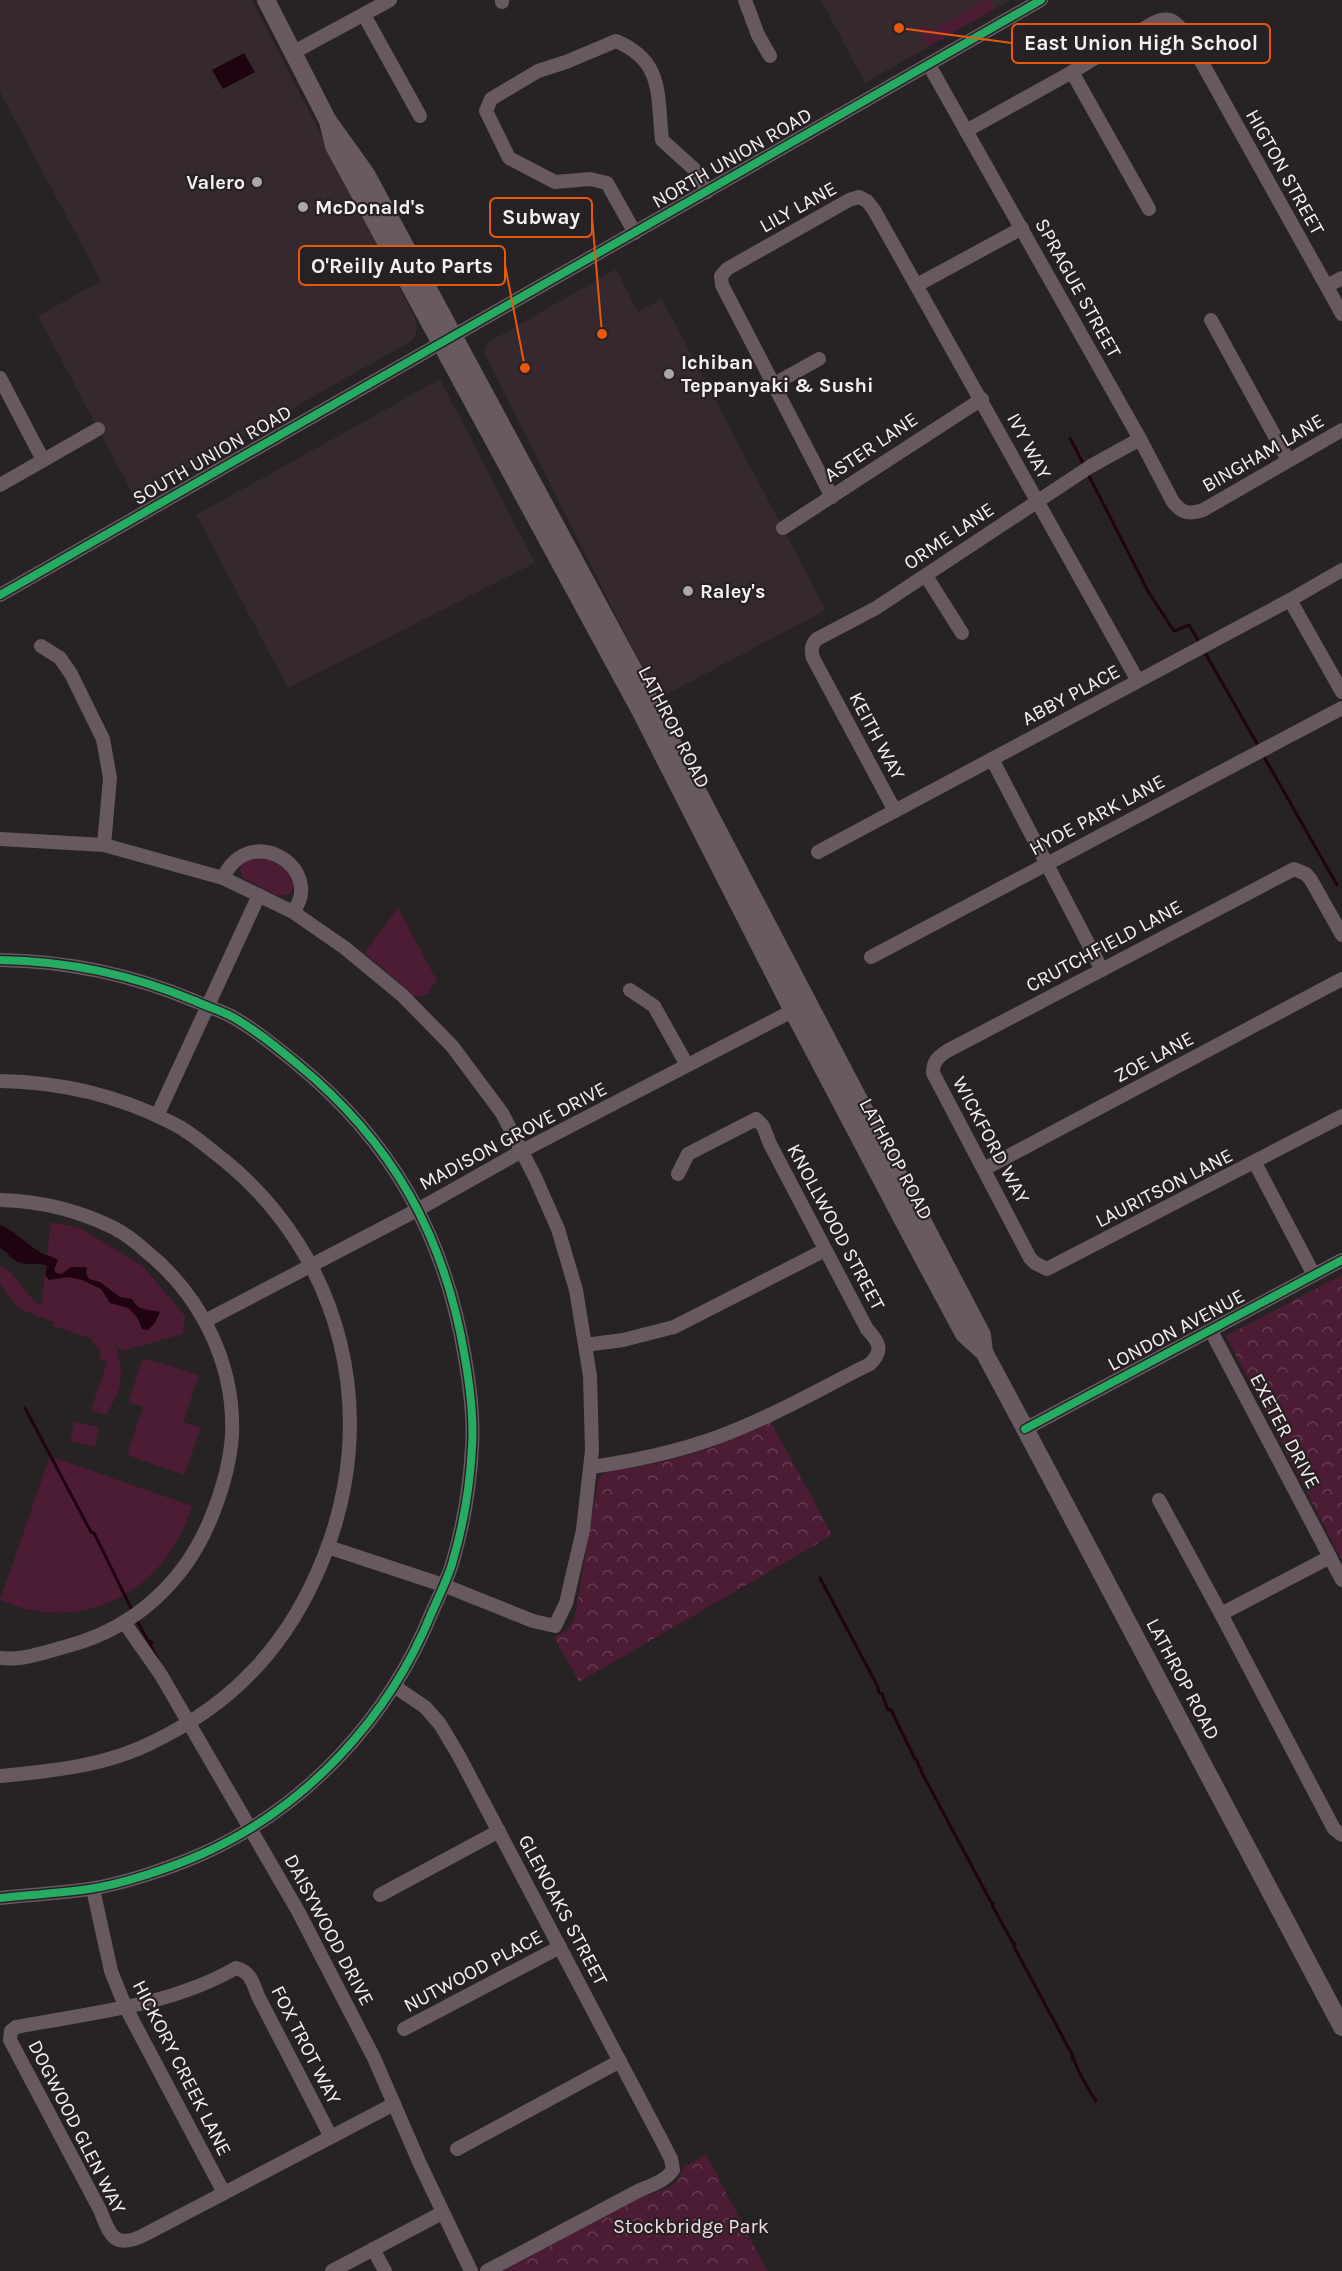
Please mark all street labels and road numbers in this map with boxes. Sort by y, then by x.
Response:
street label: NORTH UNION ROAD [648,103,816,213]
street label: HIGTON STREET [1241,105,1329,239]
street label: LILY LANE [756,176,840,238]
street label: SPRAGUE STREET [1030,214,1126,362]
street label: SOUTH UNION ROAD [128,400,296,510]
street label: ASTER LANE [820,407,922,487]
street label: IVY WAY [1002,409,1056,483]
street label: BINGHAM LANE [1198,409,1328,497]
street label: ORME LANE [900,497,998,575]
street label: ABBY PLACE [1018,660,1124,730]
street label: LATHROP ROAD [633,662,715,792]
street label: KEITH WAY [844,688,910,784]
street label: HYDE PARK LANE [1025,770,1169,860]
street label: CRUTCHFIELD LANE [1022,895,1186,997]
street label: ZOE LANE [1110,1027,1198,1087]
street label: WICKFORD WAY [948,1072,1034,1208]
street label: MADISON GROVE DRIVE [415,1077,611,1195]
street label: LATHROP ROAD [854,1094,938,1224]
street label: KNOLLWOOD STREET [782,1140,890,1314]
street label: LAURITSON LANE [1092,1143,1236,1233]
street label: LONDON AVENUE [1104,1284,1248,1376]
street label: EXETER DRIVE [1245,1369,1325,1493]
street label: LATHROP ROAD [1141,1614,1225,1744]
street label: GLENOAKS STREET [514,1831,612,1989]
street label: DAISYWOOD DRIVE [279,1850,379,2010]
street label: NUTWOOD PLACE [400,1925,546,2017]
street label: HICKORY CREEK LANE [128,1976,236,2160]
street label: FOX TROT WAY [266,1982,346,2108]
street label: DOGWOOD GLEN WAY [23,2036,131,2218]

